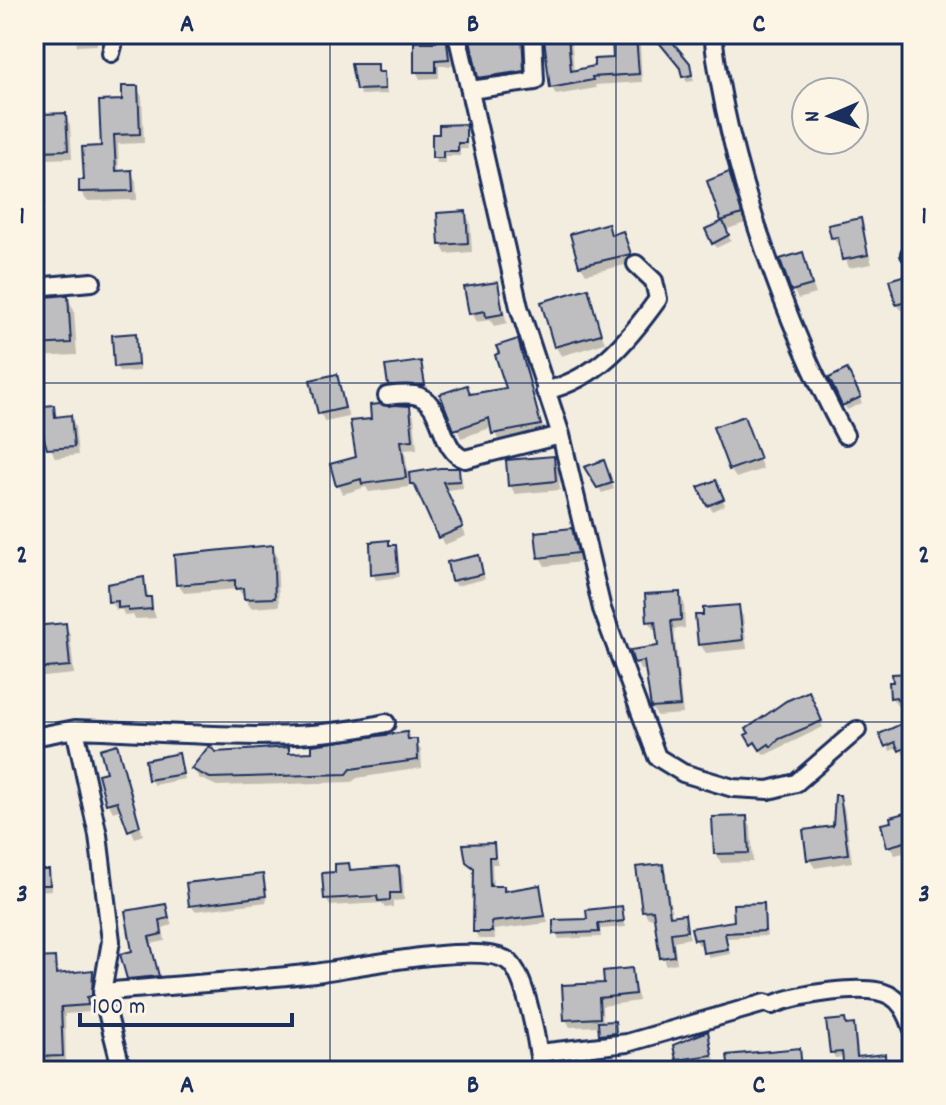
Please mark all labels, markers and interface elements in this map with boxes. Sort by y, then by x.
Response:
text: A [180,7,194,44]
text: B [467,7,479,44]
text: C [753,7,766,44]
north arrow [790,76,870,156]
text: N [798,110,829,123]
text: 1 [19,199,25,236]
text: 1 [921,199,927,236]
text: 2 [16,538,28,575]
text: 2 [918,538,930,575]
text: 3 [16,877,28,914]
text: 3 [918,877,930,914]
scale bar [80,977,292,1027]
text: 100 m [92,991,145,1025]
text: A [180,1068,194,1105]
text: B [467,1068,479,1105]
text: C [753,1068,766,1105]

